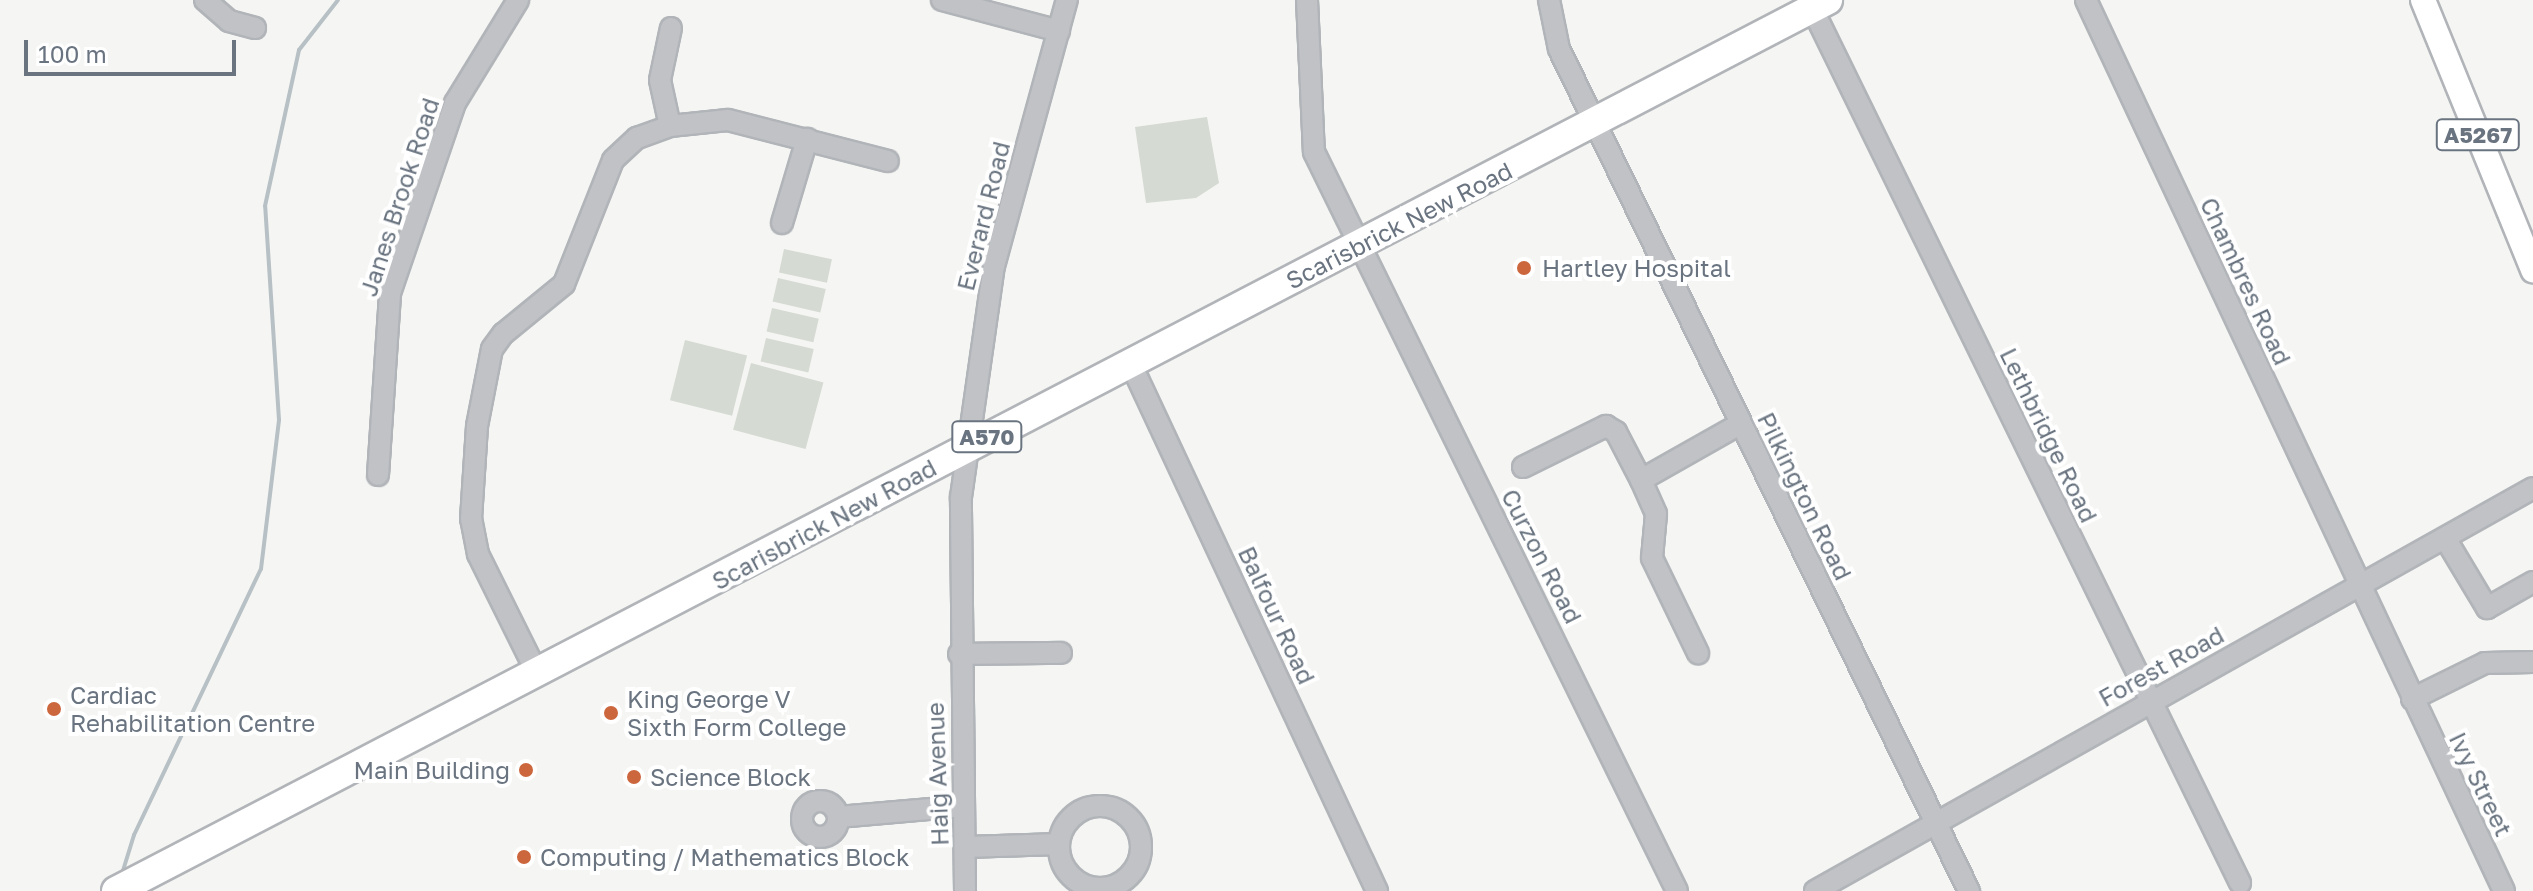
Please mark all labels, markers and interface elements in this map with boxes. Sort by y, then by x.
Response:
scale bar [28,24,240,74]
text: 100 m [38,39,107,68]
street label: Janes Brook Road [353,94,445,300]
road number: A5267 [2434,117,2522,153]
street label: Everard Road [951,138,1015,294]
street label: Scarisbrick New Road [1281,155,1517,295]
street label: Chambres Road [2195,193,2297,369]
place label: Hartley Hospital [1542,254,1731,282]
marker: Hartley Hospital [1513,257,1535,279]
street label: Lethbridge Road [1994,343,2104,527]
street label: Pilkington Road [1752,407,1858,585]
road number: A570 [951,419,1023,455]
street label: Scarisbrick New Road [707,453,941,595]
street label: Curzon Road [1496,484,1588,628]
street label: Balfour Road [1233,542,1321,688]
street label: Forest Road [2093,620,2229,712]
place label: Cardiac Rehabilitation Centre [70,681,315,737]
place label: King George V Sixth Form College [627,685,846,741]
marker: Cardiac Rehabilitation Centre [45,700,63,718]
street label: Haig Avenue [920,702,954,846]
marker: King George V Sixth Form College [602,704,620,722]
street label: Ivy Street [2443,727,2519,841]
place label: Main Building [353,756,510,784]
marker: Main Building [517,761,535,779]
place label: Science Block [650,763,811,791]
marker: Science Block [625,768,643,786]
place label: Computing / Mathematics Block [540,843,910,871]
marker: Computing / Mathematics Block [515,848,533,866]

